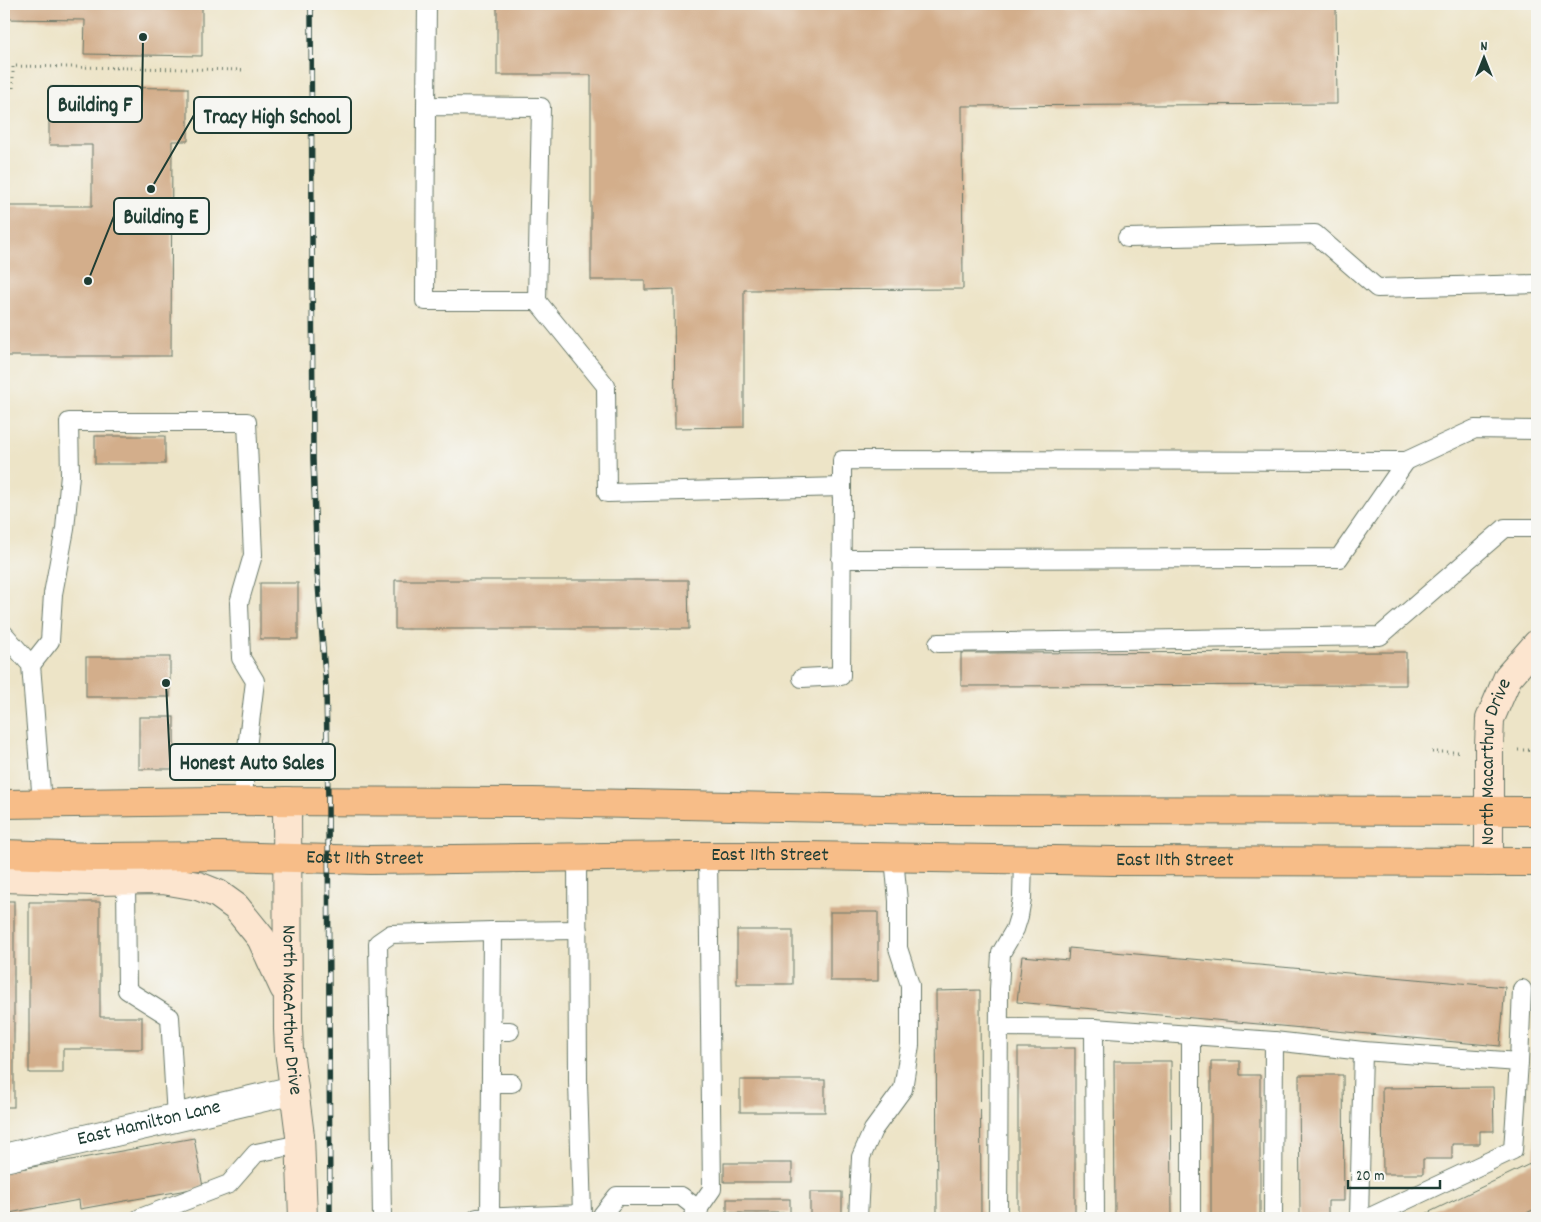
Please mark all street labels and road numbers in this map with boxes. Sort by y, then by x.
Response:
street label: North Macarthur Drive [1475,674,1520,846]
street label: East 11th Street [711,842,829,870]
street label: East 11th Street [306,844,424,874]
street label: East 11th Street [1116,847,1234,875]
street label: North MacArthur Drive [274,925,309,1097]
street label: East Hamilton Lane [75,1094,224,1154]

